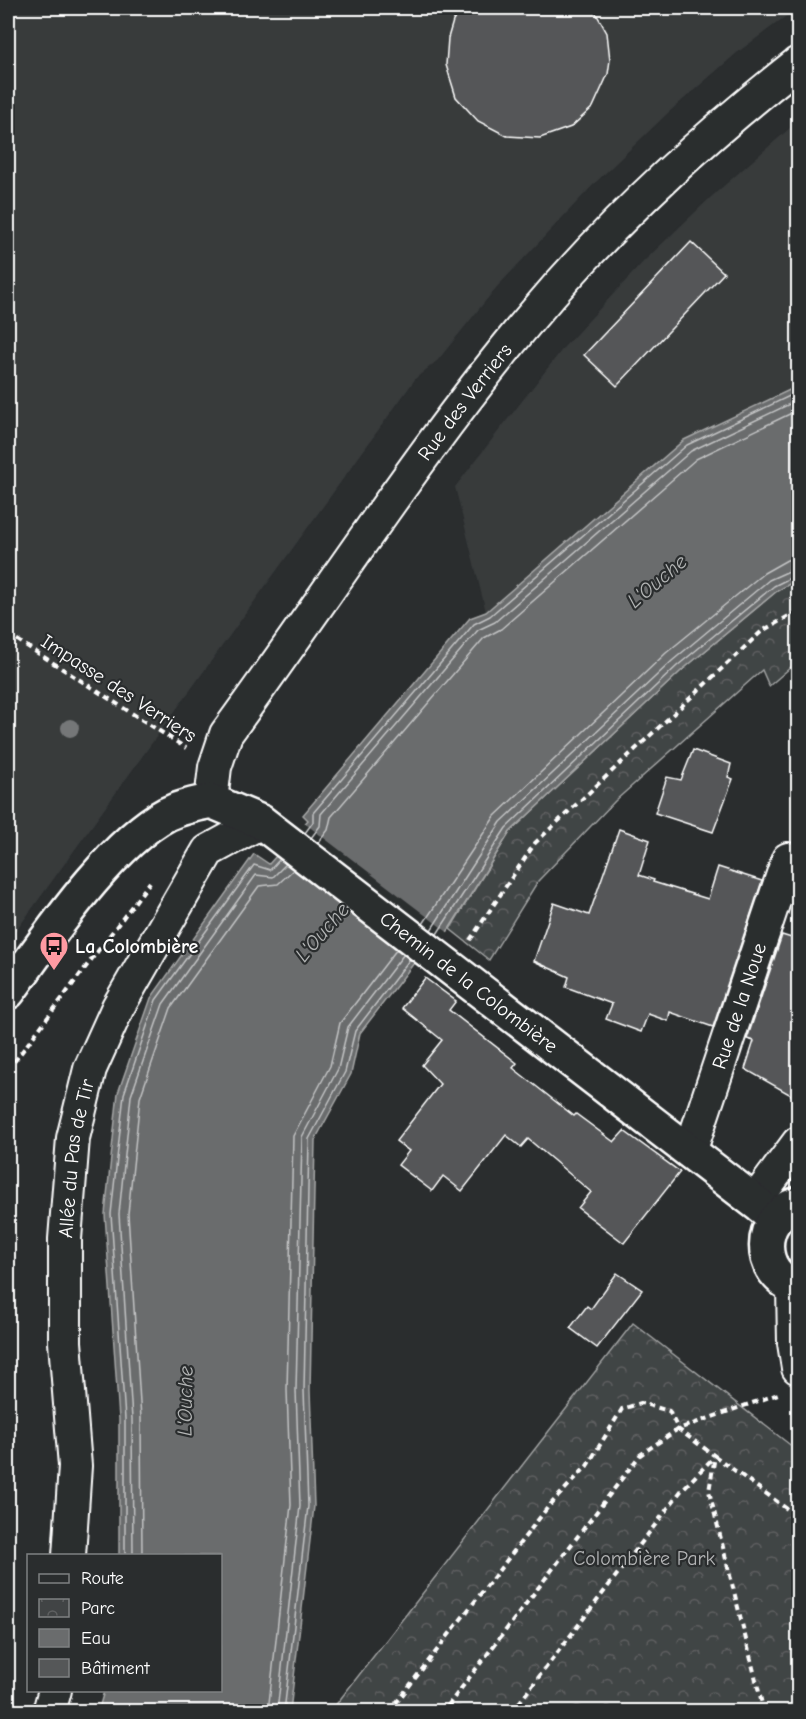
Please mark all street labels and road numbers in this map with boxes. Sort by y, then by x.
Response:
street label: Rue des Verriers [413,339,517,465]
street label: Impasse des Verriers [37,630,201,747]
street label: Chemin de la Colombière [375,907,562,1058]
street label: Rue de la Noue [708,940,771,1072]
street label: Allée du Pas de Tir [54,1077,99,1239]

